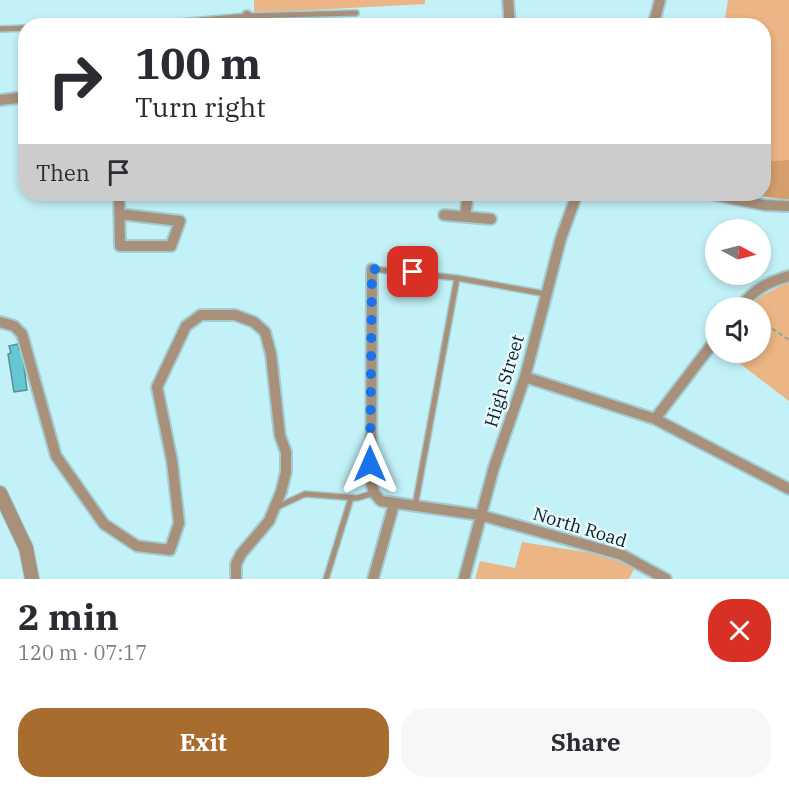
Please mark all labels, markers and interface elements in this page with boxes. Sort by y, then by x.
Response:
text: 100 m [135,36,261,91]
icon: right [36,42,114,120]
text: Turn right [135,89,266,124]
icon: arrive [102,156,135,189]
text: Then [36,158,90,187]
north arrow [705,219,771,285]
map controls [705,219,771,363]
pin [387,246,438,297]
icon: arrive [396,255,429,288]
button: sound [705,297,771,363]
street label: High Street [479,332,529,430]
position arrow [338,432,402,496]
street label: North Road [530,502,630,552]
text: 2 min [18,593,119,640]
button: close [708,599,771,662]
text: 120 m · 07:17 [18,639,147,666]
button: Exit [18,708,389,777]
button: Share [401,708,771,777]

